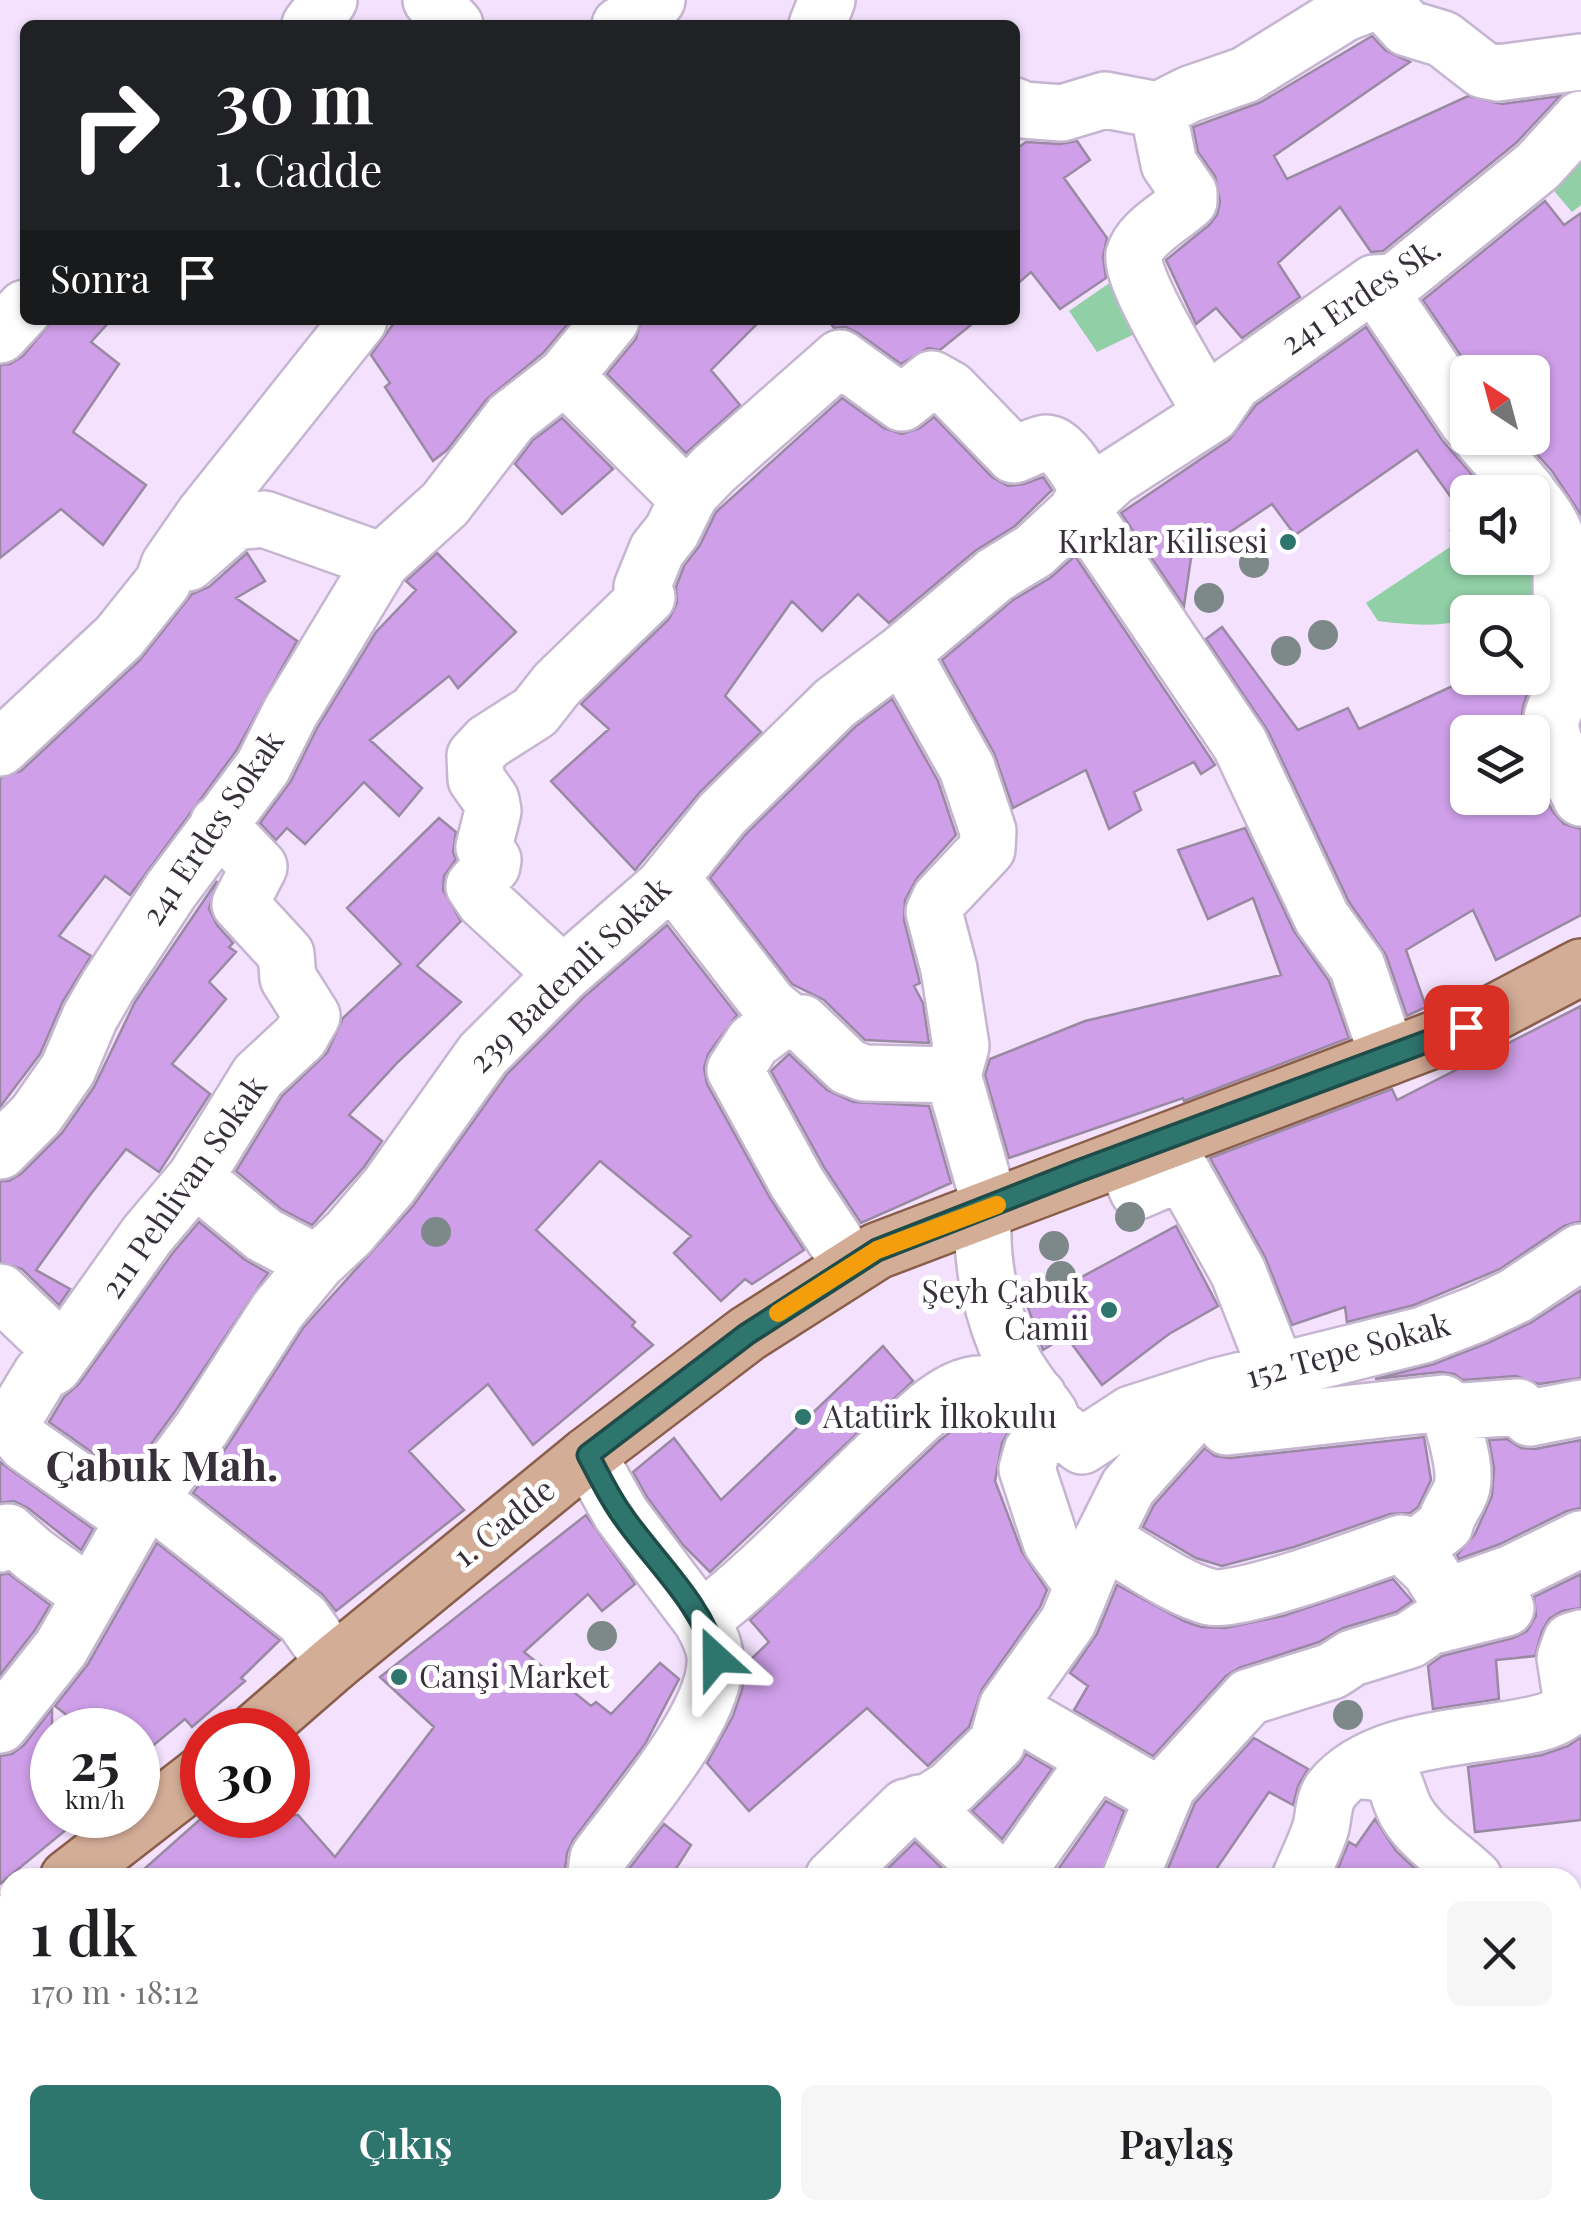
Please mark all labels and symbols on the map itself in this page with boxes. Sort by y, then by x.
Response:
street label: 241 Erdes Sk. [1271,225,1448,363]
north arrow [1450,355,1550,455]
place label: Kırklar Kilisesi [1058,518,1268,561]
marker: Kırklar Kilisesi [1277,531,1299,553]
street label: 241 Erdes Sokak [130,720,292,932]
street label: 239 Bademli Sokak [458,865,679,1081]
pin [1424,985,1509,1070]
street label: 211 Pehlivan Sokak [89,1065,275,1305]
place label: Şeyh Çabuk Camii [922,1268,1089,1348]
marker: Şeyh Çabuk Camii [1098,1299,1120,1321]
street label: 152 Tepe Sokak [1240,1301,1455,1397]
place label: Atatürk İlkokulu [822,1393,1057,1436]
marker: Atatürk İlkokulu [792,1406,814,1428]
district label: Çabuk Mah. [46,1436,278,1492]
street label: 1. Cadde [443,1467,562,1575]
position arrow [664,1606,768,1710]
place label: Canşi Market [419,1653,610,1696]
marker: Canşi Market [388,1666,410,1688]
speed limit sign: 30 [180,1708,310,1838]

